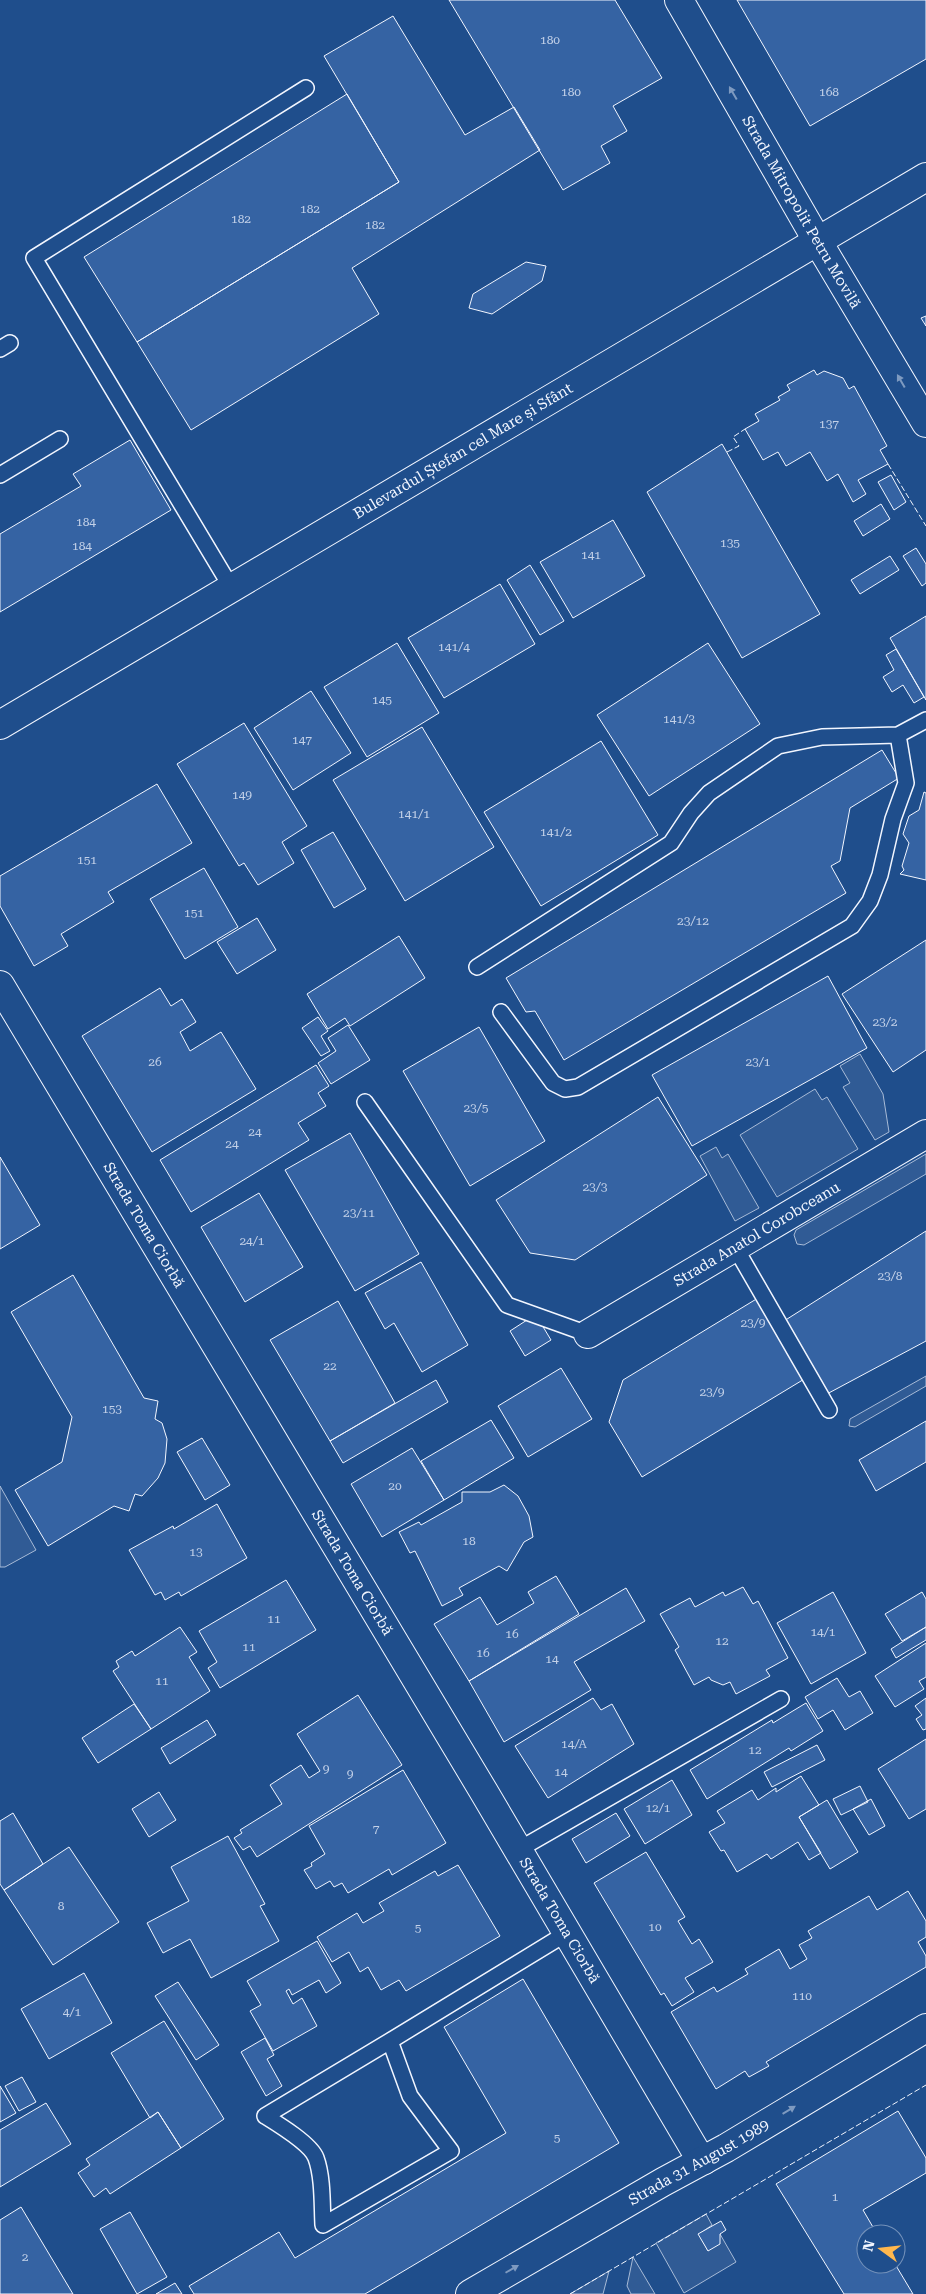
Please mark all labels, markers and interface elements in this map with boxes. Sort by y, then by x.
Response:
house number: 180 [540,33,560,47]
house number: 180 [561,85,581,99]
house number: 168 [819,85,839,99]
one-way arrow [728,87,737,100]
street label: Strada Mitropolit Petru Movilă [738,113,865,312]
house number: 182 [300,202,320,216]
house number: 182 [231,212,251,226]
house number: 182 [365,218,385,232]
one-way arrow [897,374,906,387]
street label: Bulevardul Ștefan cel Mare și Sfânt [350,379,576,523]
house number: 137 [819,417,839,431]
house number: 184 [76,515,96,529]
house number: 135 [720,536,740,550]
house number: 184 [72,539,92,553]
house number: 141 [581,548,601,562]
house number: 141/4 [438,640,470,654]
house number: 145 [372,693,392,707]
house number: 141/3 [663,712,695,726]
house number: 147 [292,733,312,747]
house number: 149 [232,788,252,802]
house number: 141/1 [398,807,430,821]
house number: 141/2 [540,825,572,839]
house number: 151 [77,853,97,867]
house number: 151 [184,906,204,920]
house number: 23/12 [677,914,709,928]
house number: 23/2 [872,1015,898,1029]
house number: 26 [148,1055,162,1069]
house number: 23/1 [745,1055,771,1069]
house number: 23/5 [463,1101,489,1115]
house number: 24 [248,1125,262,1139]
house number: 24 [225,1137,239,1151]
street label: Strada Toma Ciorbă [99,1159,189,1291]
street label: Strada Anatol Corobceanu [670,1178,844,1290]
house number: 23/3 [582,1180,608,1194]
house number: 23/11 [343,1206,375,1220]
house number: 24/1 [239,1234,265,1248]
house number: 23/8 [877,1269,903,1283]
house number: 23/9 [740,1316,766,1330]
house number: 22 [323,1359,337,1373]
house number: 23/9 [699,1385,725,1399]
house number: 153 [102,1402,122,1416]
house number: 20 [388,1479,402,1493]
street label: Strada Toma Ciorbă [308,1506,397,1638]
house number: 18 [462,1534,476,1548]
house number: 13 [189,1545,203,1559]
house number: 11 [267,1612,281,1626]
house number: 14/1 [810,1625,836,1639]
house number: 16 [505,1627,519,1641]
house number: 12 [715,1634,729,1648]
house number: 11 [242,1640,256,1654]
house number: 16 [476,1646,490,1660]
house number: 14 [545,1652,559,1666]
house number: 11 [155,1674,169,1688]
house number: 14/A [561,1737,588,1751]
house number: 12 [748,1743,762,1757]
house number: 9 [323,1762,330,1776]
house number: 14 [554,1765,568,1779]
house number: 9 [347,1767,354,1781]
house number: 12/1 [645,1801,671,1815]
house number: 7 [373,1822,380,1836]
street label: Strada Toma Ciorbă [516,1854,604,1987]
house number: 8 [58,1899,65,1913]
house number: 10 [648,1920,662,1934]
house number: 5 [415,1921,422,1935]
house number: 110 [792,1989,812,2003]
house number: 4/1 [63,2005,82,2019]
one-way arrow [783,2106,796,2115]
street label: Strada 31 August 1989 [625,2115,772,2209]
house number: 5 [554,2131,561,2145]
house number: 1 [832,2190,839,2204]
north arrow [856,2224,906,2274]
text: N [859,2238,878,2253]
house number: 2 [22,2250,29,2264]
one-way arrow [505,2265,519,2274]

